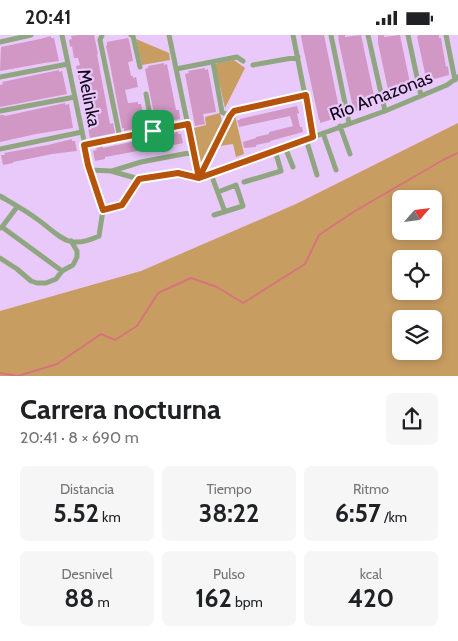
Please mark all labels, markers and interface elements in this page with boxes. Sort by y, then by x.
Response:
text: 20:41 [25,6,71,29]
street label: Río Amazonas [326,66,436,126]
street label: Melinka [73,67,105,129]
pin [132,110,174,152]
icon: arrive [139,117,167,145]
north arrow [392,190,442,240]
map controls [392,190,442,360]
button: locate [392,250,442,300]
button: layers [392,310,442,360]
text: Carrera nocturna [20,392,221,426]
button: share [386,393,438,445]
text: 20:41 · 8 × 690 m [20,428,139,447]
text: Distancia [60,480,114,498]
text: Tiempo [206,480,252,498]
text: Ritmo [353,480,389,498]
text: 5.52 [53,498,99,528]
text: 38:22 [199,498,259,528]
text: 6:57 [335,498,381,528]
text: km [99,508,121,526]
text: /km [381,508,407,526]
text: Desnivel [61,565,113,583]
text: Pulso [213,565,245,583]
text: kcal [360,565,382,583]
text: 88 [64,583,94,613]
text: 162 [195,583,232,613]
text: 420 [348,583,394,613]
text: m [94,593,110,611]
text: bpm [232,593,263,611]

